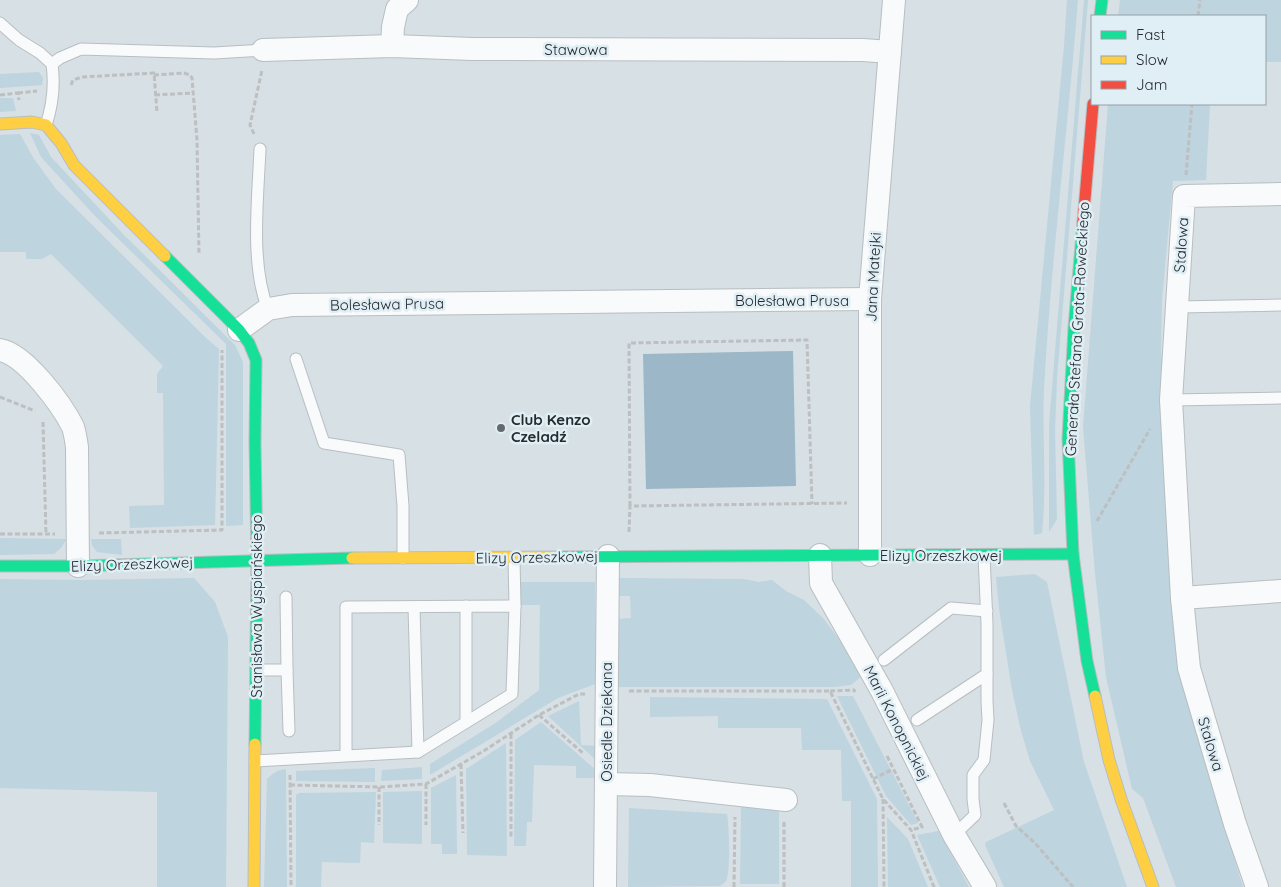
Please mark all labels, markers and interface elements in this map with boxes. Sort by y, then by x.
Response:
legend [1091,15,1266,105]
text: Fast [1136,25,1165,44]
street label: Stawowa [544,40,608,59]
text: Slow [1136,50,1168,69]
text: Jam [1136,75,1167,94]
street label: Generała Stefana Grota-Roweckiego [1061,201,1093,457]
street label: Stalowa [1170,217,1192,273]
street label: Jana Matejki [861,232,885,322]
street label: Bolesława Prusa [735,291,849,310]
street label: Bolesława Prusa [330,294,444,314]
place label: Club Kenzo Czeladź [511,410,591,446]
marker: Club Kenzo Czeladź [495,422,507,434]
street label: Stanisława Wyspiańskiego [247,514,266,698]
street label: Elizy Orzeszkowej [476,546,598,568]
street label: Elizy Orzeszkowej [880,546,1002,565]
street label: Elizy Orzeszkowej [70,552,194,576]
street label: Osiedle Dziekana [597,662,616,782]
street label: Marii Konopnickiej [860,662,934,784]
street label: Stalowa [1194,715,1228,773]

